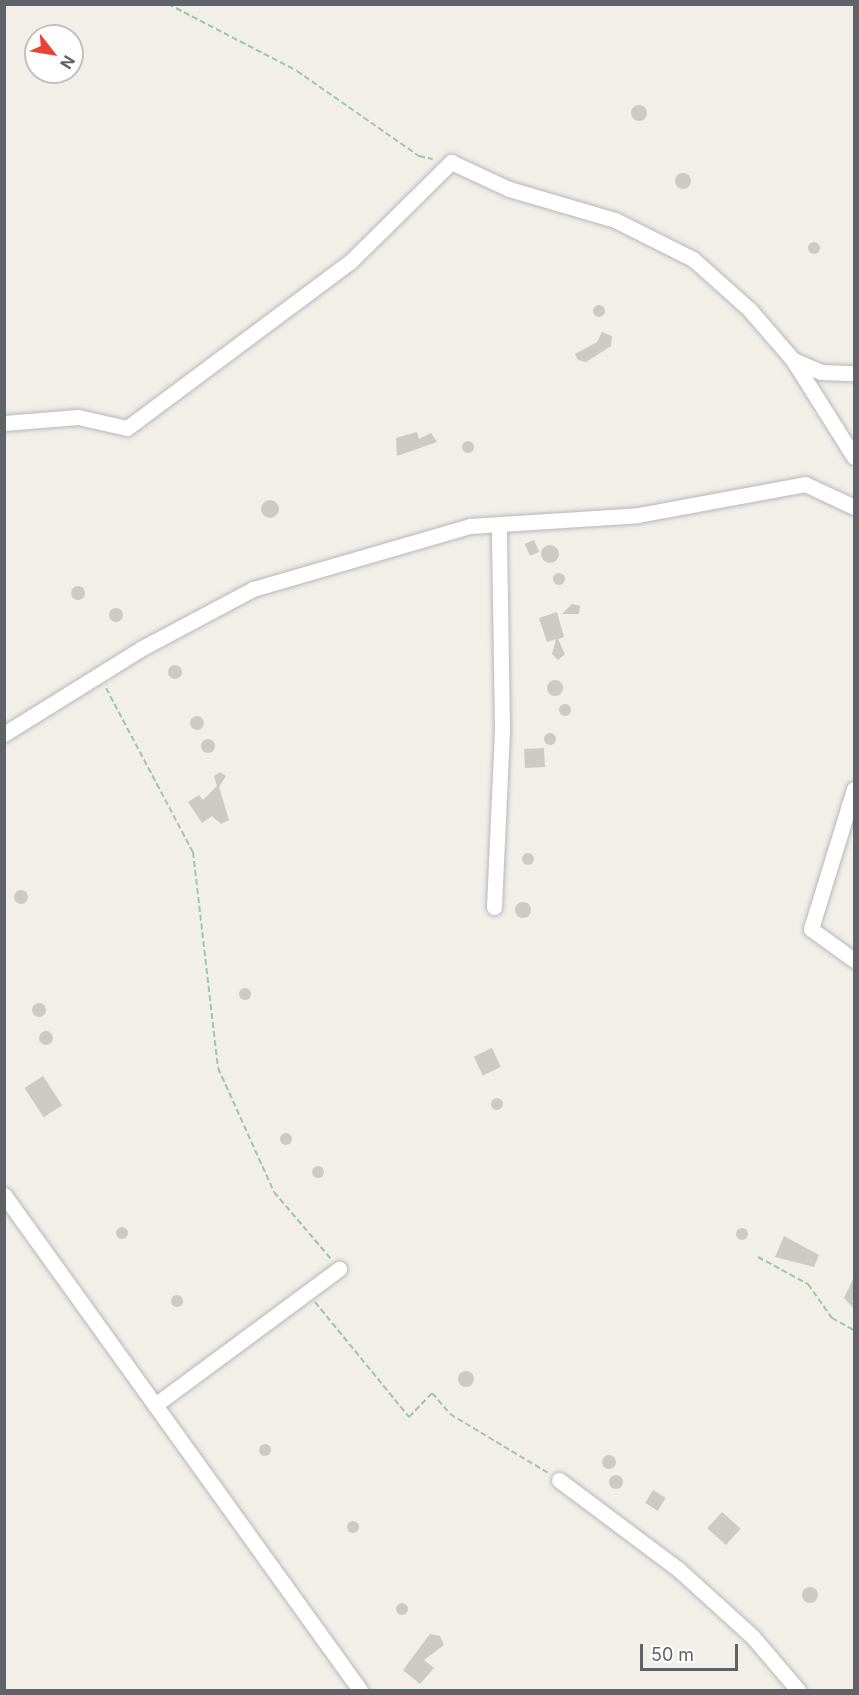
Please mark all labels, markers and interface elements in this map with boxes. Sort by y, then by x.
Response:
north arrow [24,24,84,84]
text: N [56,52,79,73]
scale bar [643,1632,740,1670]
text: 50 m [651,1644,694,1665]

